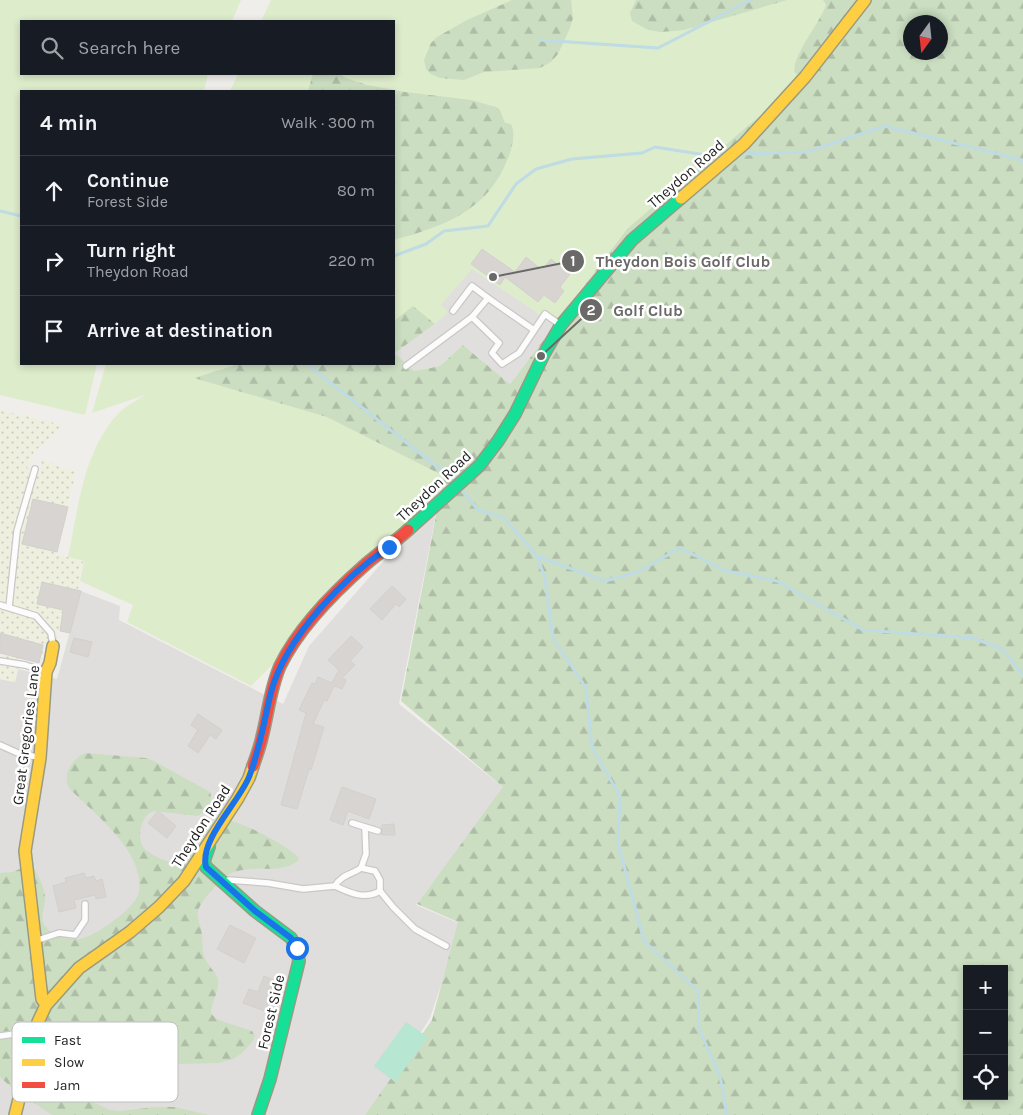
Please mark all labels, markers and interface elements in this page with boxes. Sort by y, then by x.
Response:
north arrow [903,15,948,60]
search box [20,20,395,75]
icon: search [38,34,66,62]
text: Search here [78,37,180,59]
text: 4 min [40,111,98,135]
text: Walk · 300 m [281,113,375,132]
street label: Theydon Road [644,136,728,212]
text: Continue [87,170,169,192]
icon: ahead [40,177,68,205]
text: 80 m [337,181,375,200]
text: Forest Side [87,192,168,211]
text: Turn right [87,240,176,262]
callout: Theydon Bois Golf Club [561,246,780,277]
icon: right [40,247,68,275]
text: 220 m [328,251,375,270]
text: 1 [570,252,576,270]
text: Theydon Bois Golf Club [596,252,770,271]
text: Theydon Road [87,262,189,281]
callout: Golf Club [578,294,693,325]
text: 2 [586,301,596,319]
text: Golf Club [613,301,683,320]
icon: arrive [40,317,68,345]
text: Arrive at destination [87,320,273,342]
street label: Theydon Road [393,447,475,525]
route end [378,536,401,559]
street label: Great Gregories Lane [8,664,44,806]
street label: Theydon Road [167,781,235,871]
route start [286,937,309,960]
map controls [963,965,1008,1100]
button: + [963,965,1008,1010]
street label: Forest Side [254,973,288,1051]
button: − [963,1010,1008,1055]
legend [12,1022,178,1102]
text: Fast [54,1032,81,1049]
text: Slow [54,1054,84,1071]
button: locate [963,1055,1008,1100]
text: Jam [54,1077,80,1094]

